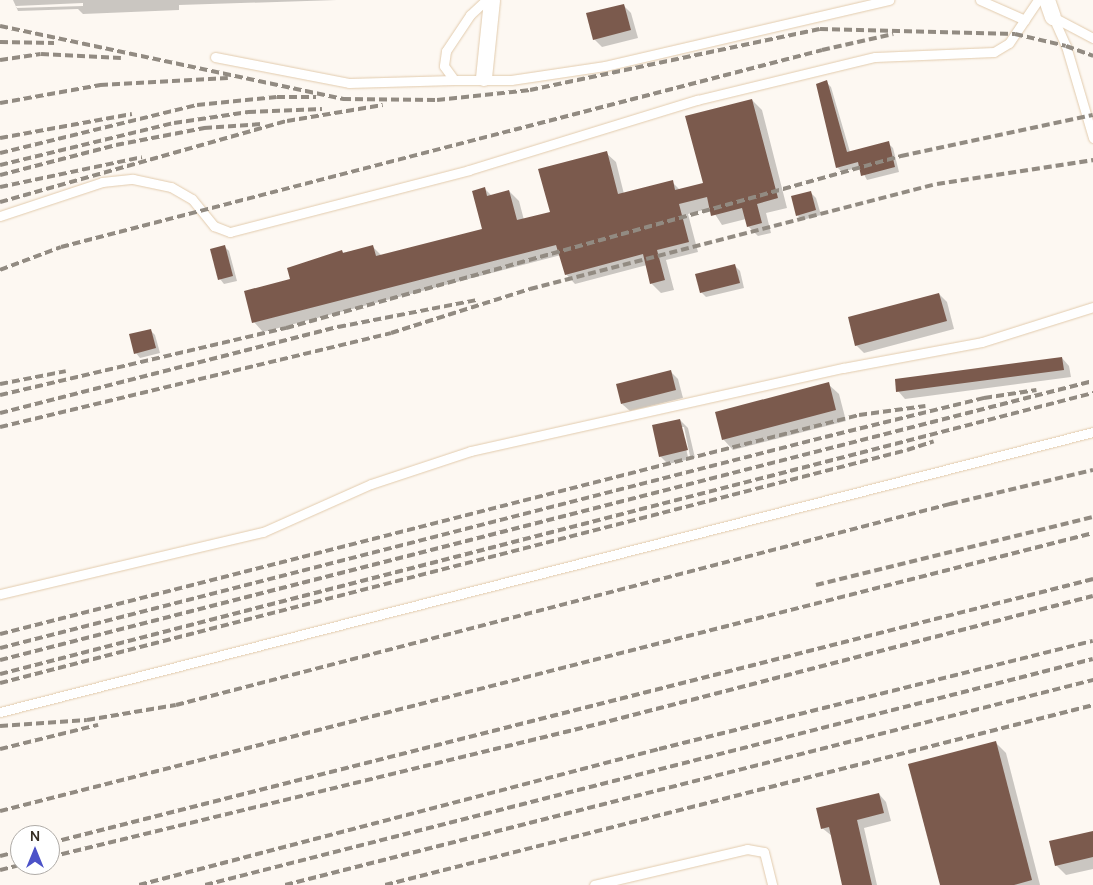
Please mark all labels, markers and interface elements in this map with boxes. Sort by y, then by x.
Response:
north arrow [10,825,60,875]
text: N [30,826,40,845]

